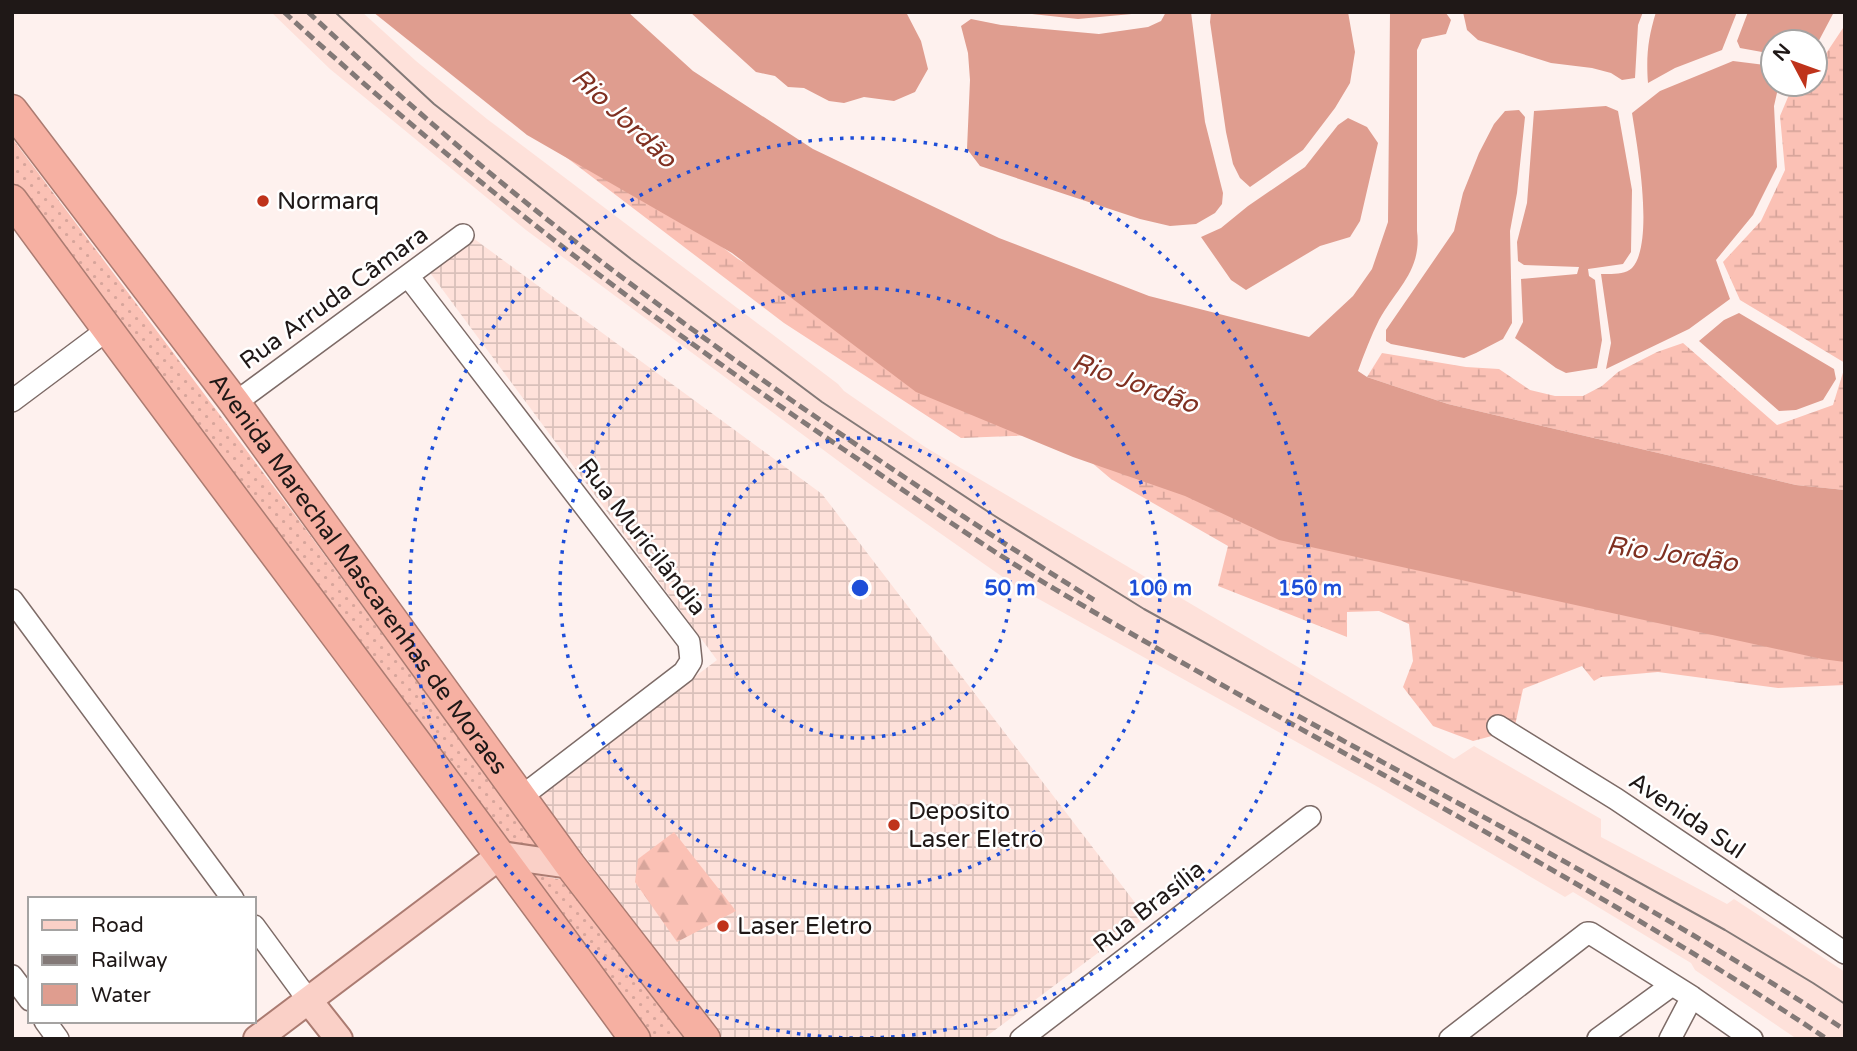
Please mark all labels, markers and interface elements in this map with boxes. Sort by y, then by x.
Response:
north arrow [1759,28,1829,98]
text: N [1769,40,1795,65]
water label: Rio Jordão [565,62,684,175]
place label: Normarq [277,187,379,216]
marker: Normarq [255,193,271,209]
street label: Rua Arruda Câmara [234,220,434,376]
water label: Rio Jordão [1068,346,1203,421]
street label: Avenida Marechal Mascarenhas de Moraes [203,367,514,780]
street label: Rua Muricilândia [572,453,712,621]
water label: Rio Jordão [1605,529,1741,579]
centre of rings [848,576,872,600]
text: 50 m [984,576,1036,601]
text: 100 m [1128,576,1192,601]
text: 150 m [1278,576,1342,601]
street label: Avenida Sul [1623,767,1751,865]
place label: Deposito Laser Eletro [908,797,1043,854]
marker: Deposito Laser Eletro [886,817,902,833]
street label: Rua Brasília [1087,854,1211,960]
legend [28,897,256,1023]
place label: Laser Eletro [737,912,872,941]
text: Road [91,913,144,938]
marker: Laser Eletro [715,918,731,934]
text: Railway [91,948,168,973]
text: Water [91,983,151,1008]

